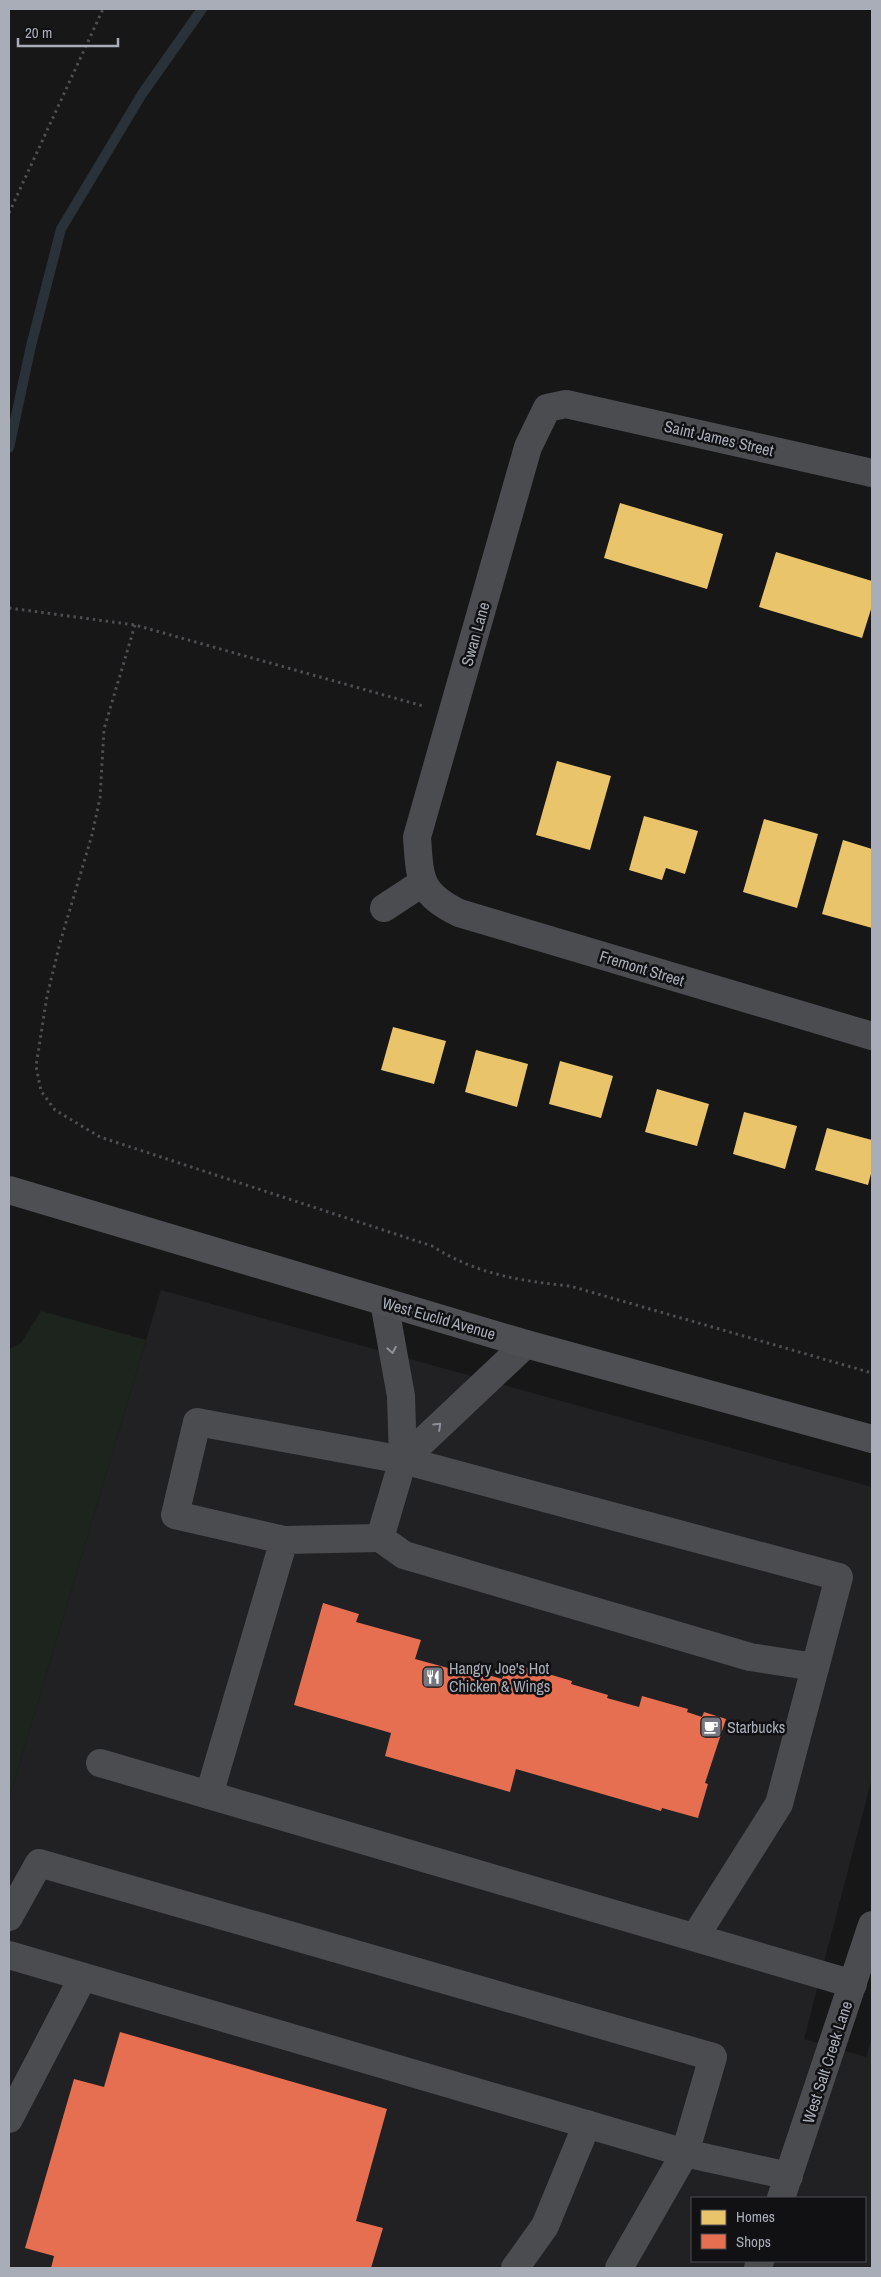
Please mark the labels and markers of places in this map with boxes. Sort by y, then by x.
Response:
place label: Hangry Joe's Hot Chicken & Wings [449,1657,550,1697]
restaurant icon: Hangry Joe's Hot Chicken & Wings [421,1665,445,1689]
cafe icon: Starbucks [699,1715,723,1739]
place label: Starbucks [727,1716,785,1738]

